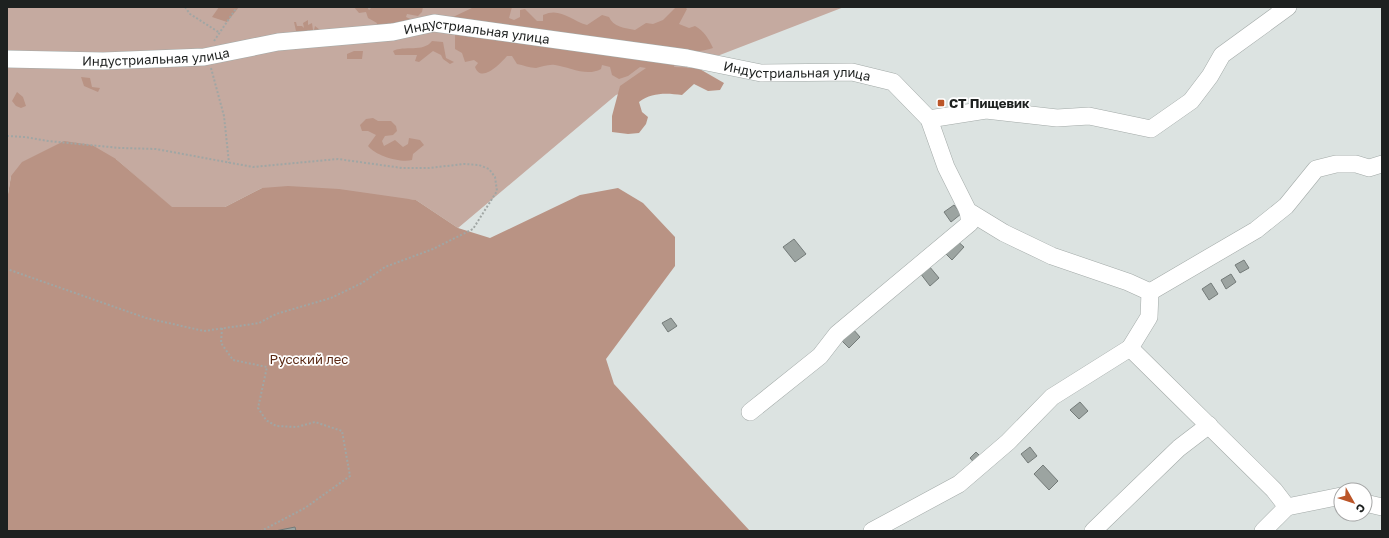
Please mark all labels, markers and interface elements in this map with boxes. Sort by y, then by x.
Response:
street label: Индустриальная улица [402,15,551,47]
street label: Индустриальная улица [82,44,231,69]
street label: Индустриальная улица [722,58,872,84]
place label: СТ Пищевик [949,95,1030,111]
marker: СТ Пищевик [936,98,946,108]
park label: Русский лес [270,351,348,367]
north arrow [1333,482,1373,522]
text: С [1354,501,1369,516]

